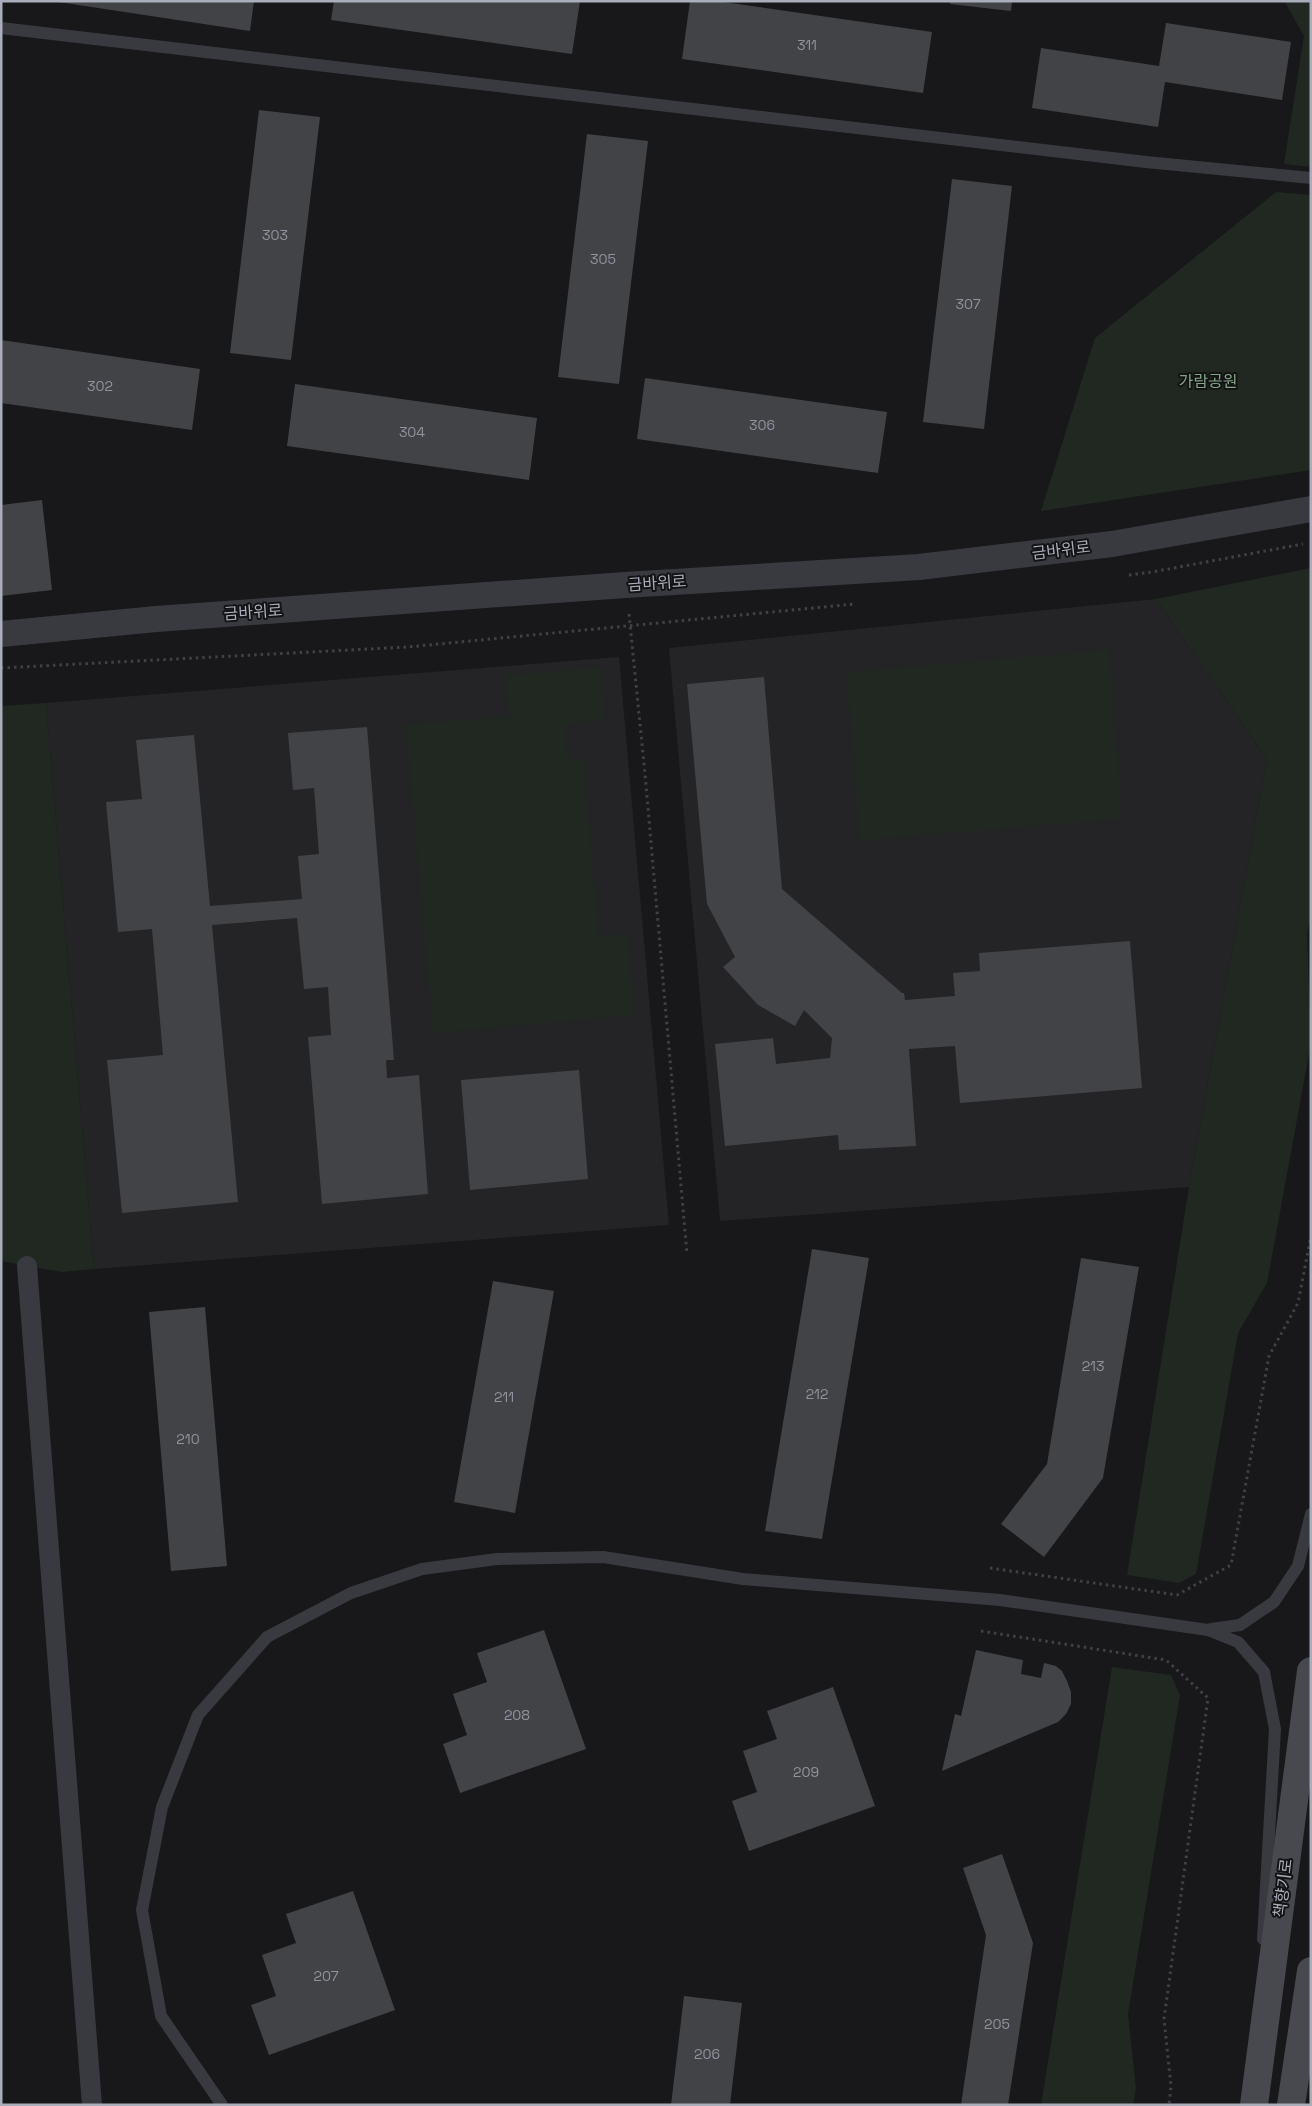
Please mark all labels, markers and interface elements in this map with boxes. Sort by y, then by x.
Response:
house number: 311 [797,36,817,54]
house number: 303 [262,226,288,244]
house number: 305 [590,250,616,268]
house number: 307 [955,295,981,313]
park label: 가람공원 [1179,371,1237,392]
house number: 302 [87,377,113,395]
house number: 306 [749,416,775,434]
house number: 304 [399,423,425,441]
street label: 금바위로 [1030,536,1092,564]
street label: 금바위로 [627,570,687,596]
street label: 금바위로 [223,599,283,625]
house number: 213 [1082,1357,1104,1375]
house number: 212 [806,1385,828,1403]
house number: 211 [494,1388,514,1406]
house number: 210 [176,1430,200,1448]
house number: 208 [504,1706,530,1724]
house number: 209 [793,1763,819,1781]
street label: 책향기로 [1269,1857,1297,1919]
house number: 207 [313,1967,339,1985]
house number: 205 [984,2015,1010,2033]
house number: 206 [694,2045,720,2063]

